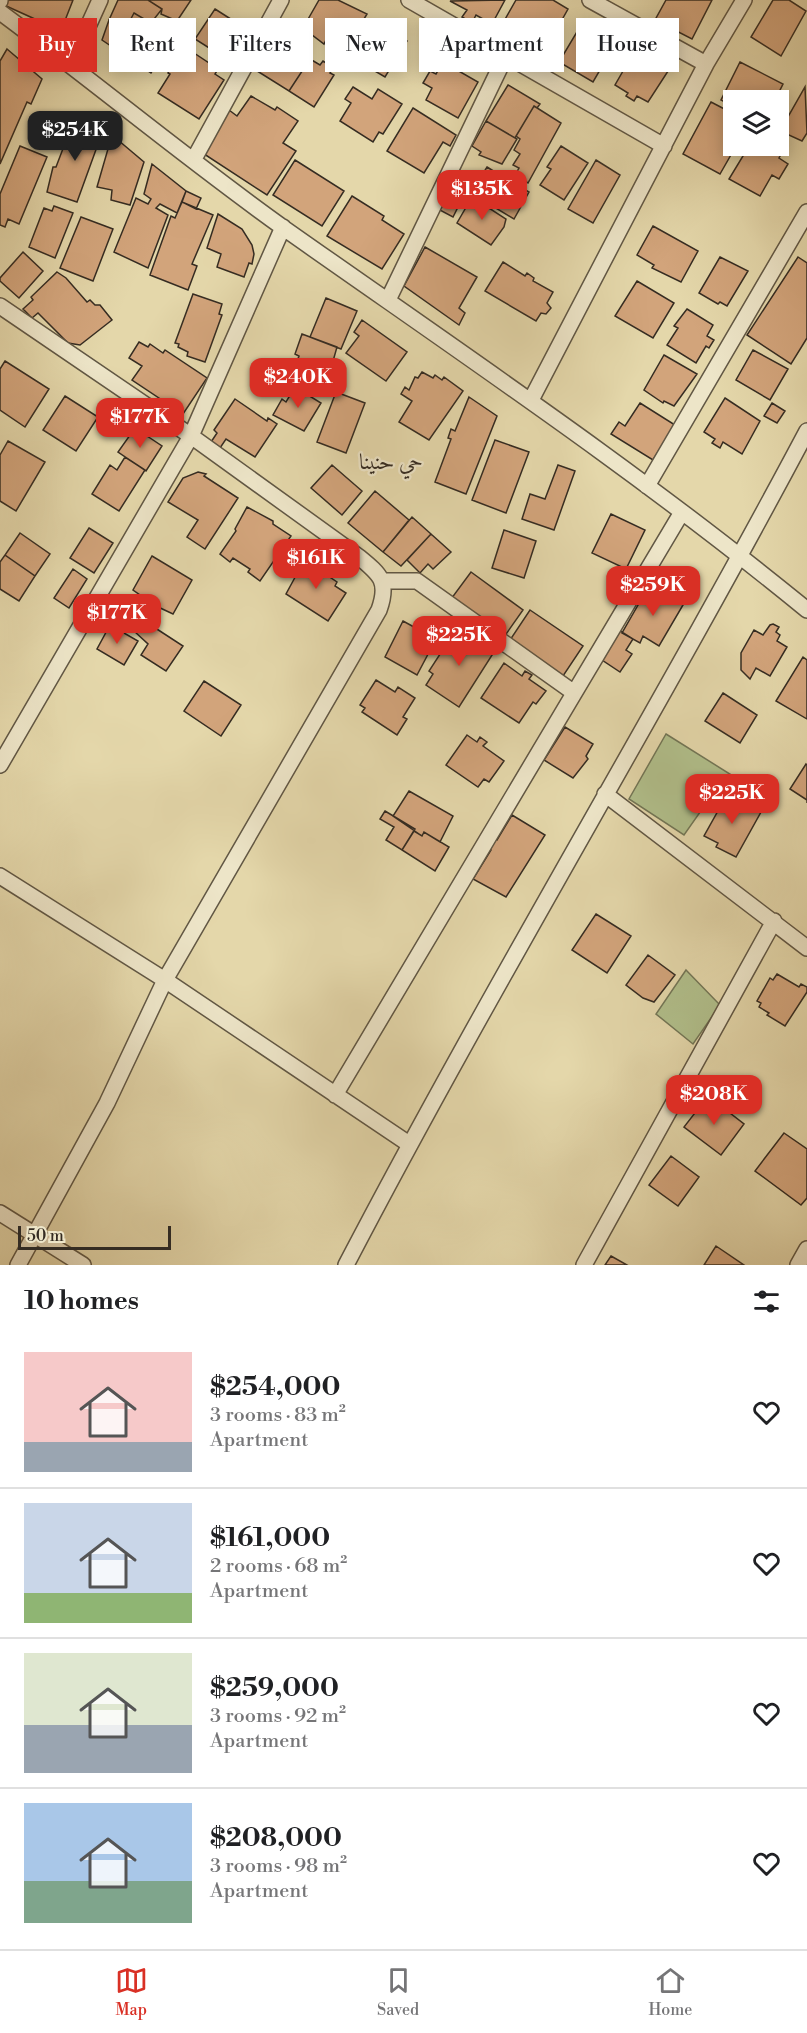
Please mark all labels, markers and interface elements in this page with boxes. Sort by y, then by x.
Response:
chip: Buy [18,18,97,72]
chip: Rent [109,18,196,72]
chip: Filters [208,18,313,72]
chip: New [325,18,407,72]
chip: Apartment [419,18,564,72]
chip: House [576,18,679,72]
map controls [723,90,789,156]
button: layers [723,90,789,156]
pin: $254K [33,111,117,162]
text: $254K [42,118,108,143]
pin: $135K [440,170,524,221]
text: $135K [451,177,513,202]
pin: $240K [256,358,340,409]
text: $240K [264,365,332,390]
pin: $177K [98,398,182,449]
text: $177K [110,405,170,430]
district label: حي حنينا [359,449,423,480]
pin: $161K [274,539,358,590]
text: $161K [287,546,345,571]
pin: $259K [611,566,695,617]
text: $259K [620,573,686,598]
pin: $177K [75,594,159,645]
text: $177K [87,601,147,626]
pin: $225K [417,616,501,667]
text: $225K [426,623,492,648]
pin: $225K [690,774,774,825]
text: $225K [699,781,765,806]
pin: $208K [672,1075,756,1126]
text: $208K [680,1082,748,1107]
scale bar [18,1223,171,1250]
text: 50 m [27,1226,64,1246]
text: 10 homes [24,1285,139,1317]
icon: filters [750,1285,783,1318]
text: $254,000 [210,1371,340,1403]
icon: home [72,1376,144,1448]
icon: heart [750,1396,783,1429]
text: 3 rooms · 83 m² [210,1403,346,1428]
text: Apartment [210,1428,308,1453]
text: $161,000 [210,1522,330,1554]
icon: home [72,1527,144,1599]
icon: heart [750,1547,783,1580]
text: 2 rooms · 68 m² [210,1554,347,1579]
text: Apartment [210,1579,308,1604]
text: $259,000 [210,1672,339,1704]
icon: home [72,1677,144,1749]
icon: heart [750,1697,783,1730]
text: 3 rooms · 92 m² [210,1704,346,1729]
text: Apartment [210,1729,308,1754]
text: $208,000 [210,1822,342,1854]
icon: home [72,1827,144,1899]
icon: heart [750,1847,783,1880]
text: 3 rooms · 98 m² [210,1854,347,1879]
text: Apartment [210,1879,308,1904]
tab: Map [115,1964,148,2020]
tab: Saved [377,1964,419,2020]
tab: Home [648,1964,692,2020]

